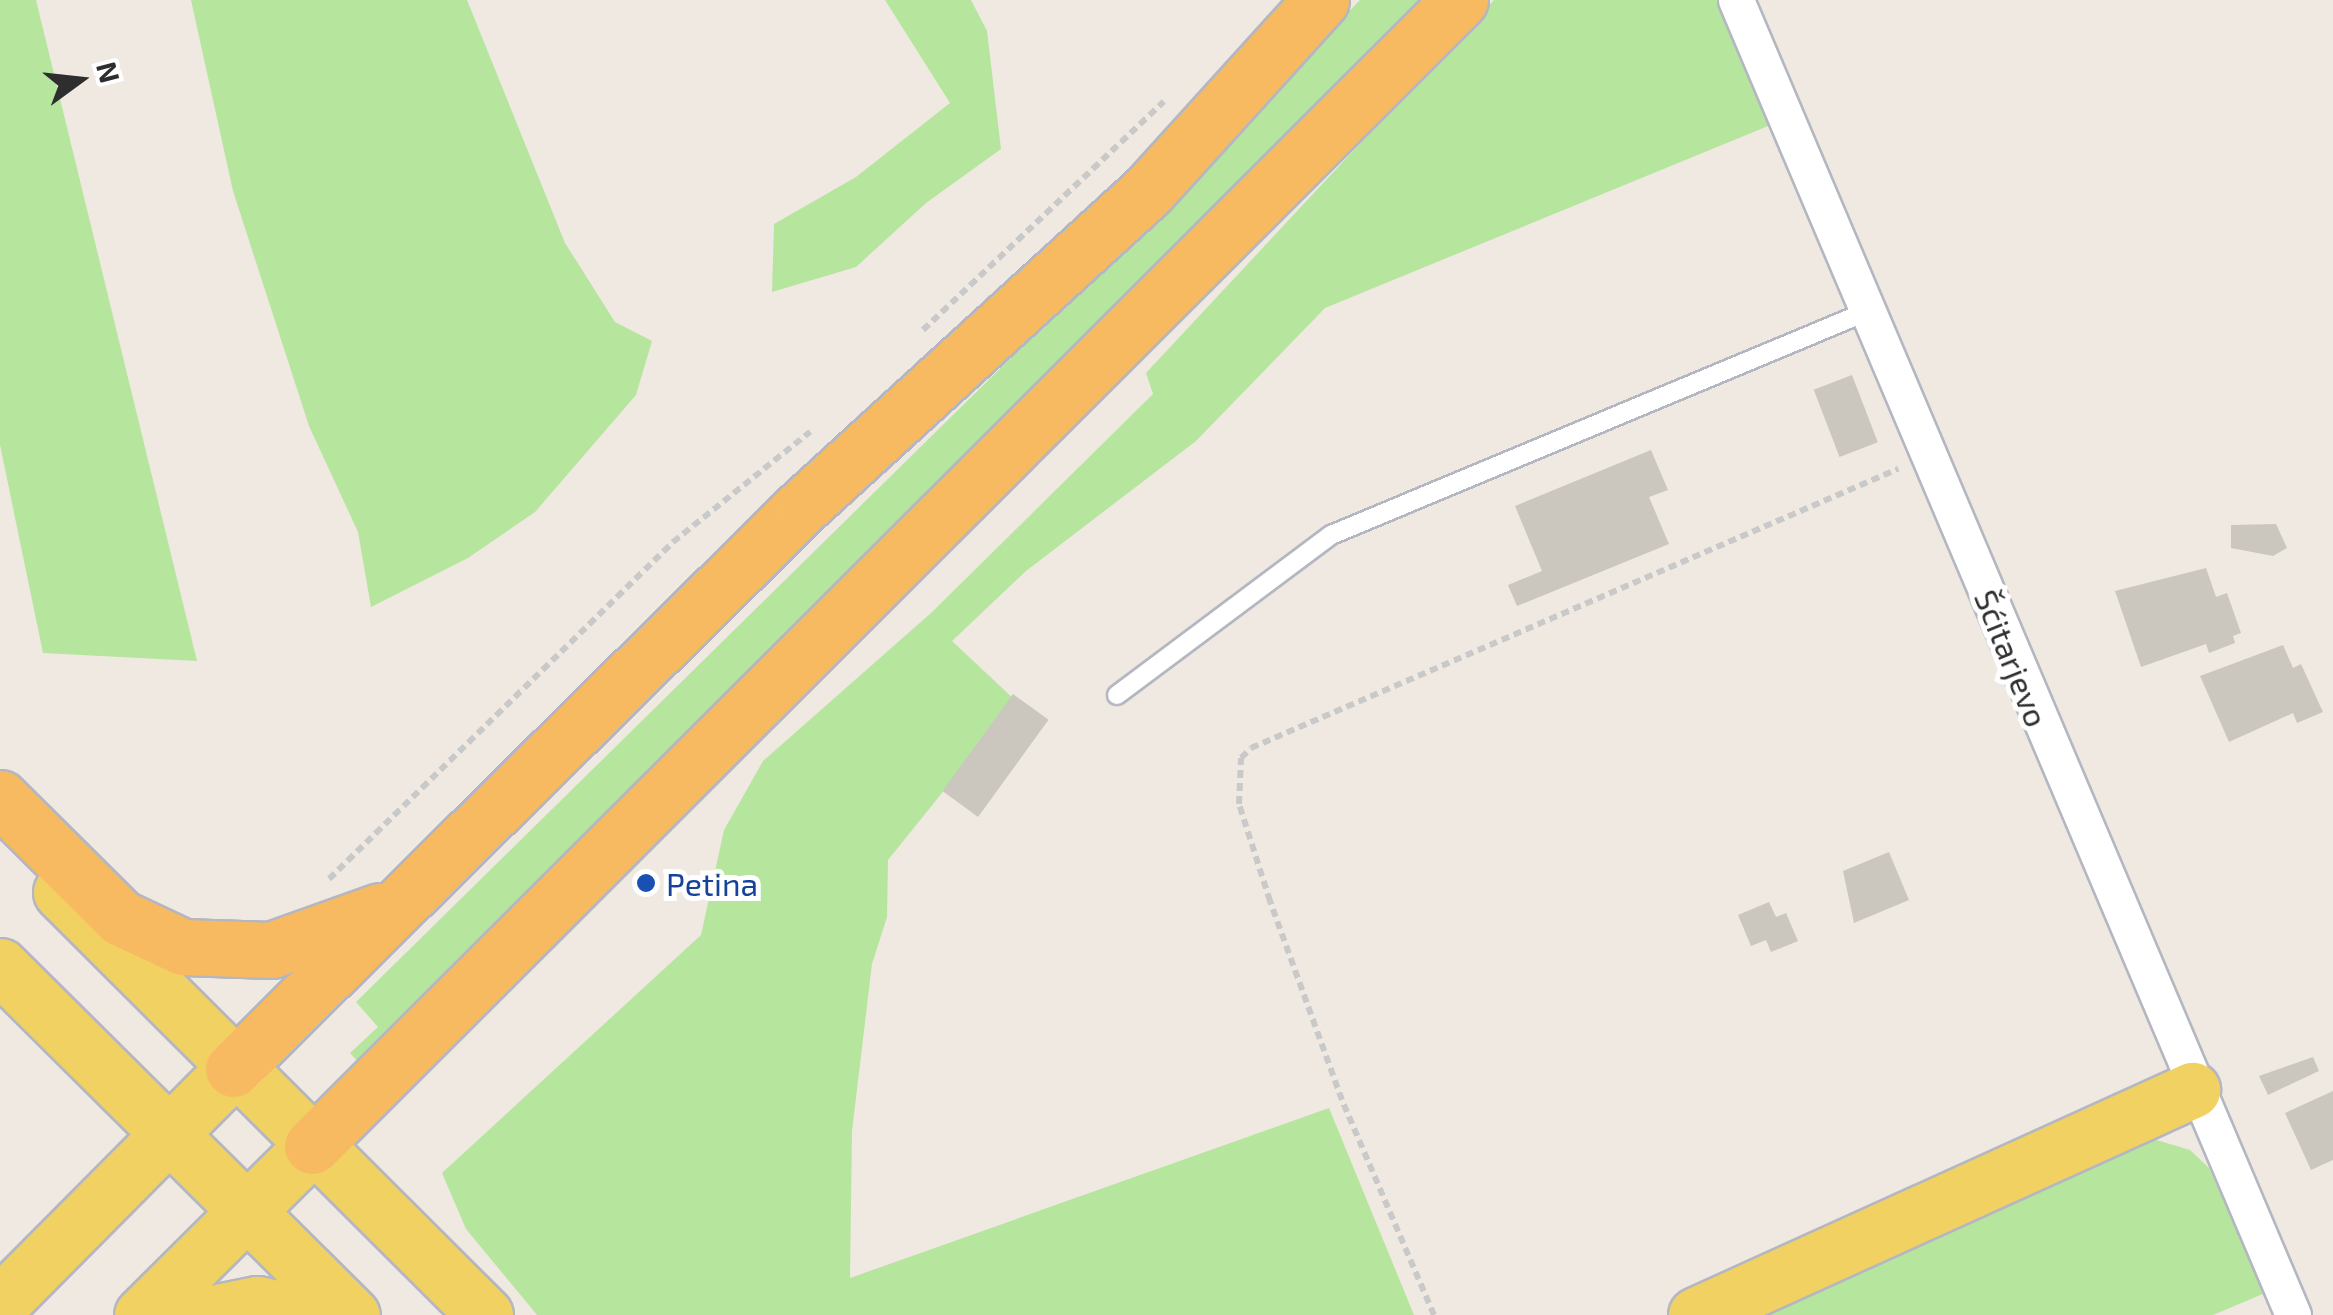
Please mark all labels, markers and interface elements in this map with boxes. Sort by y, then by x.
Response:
north arrow [30,30,130,130]
text: N [90,58,128,86]
street label: Šćitarjevo [1967,584,2057,732]
place label: Petina [666,864,758,902]
marker: Petina [635,872,657,894]

